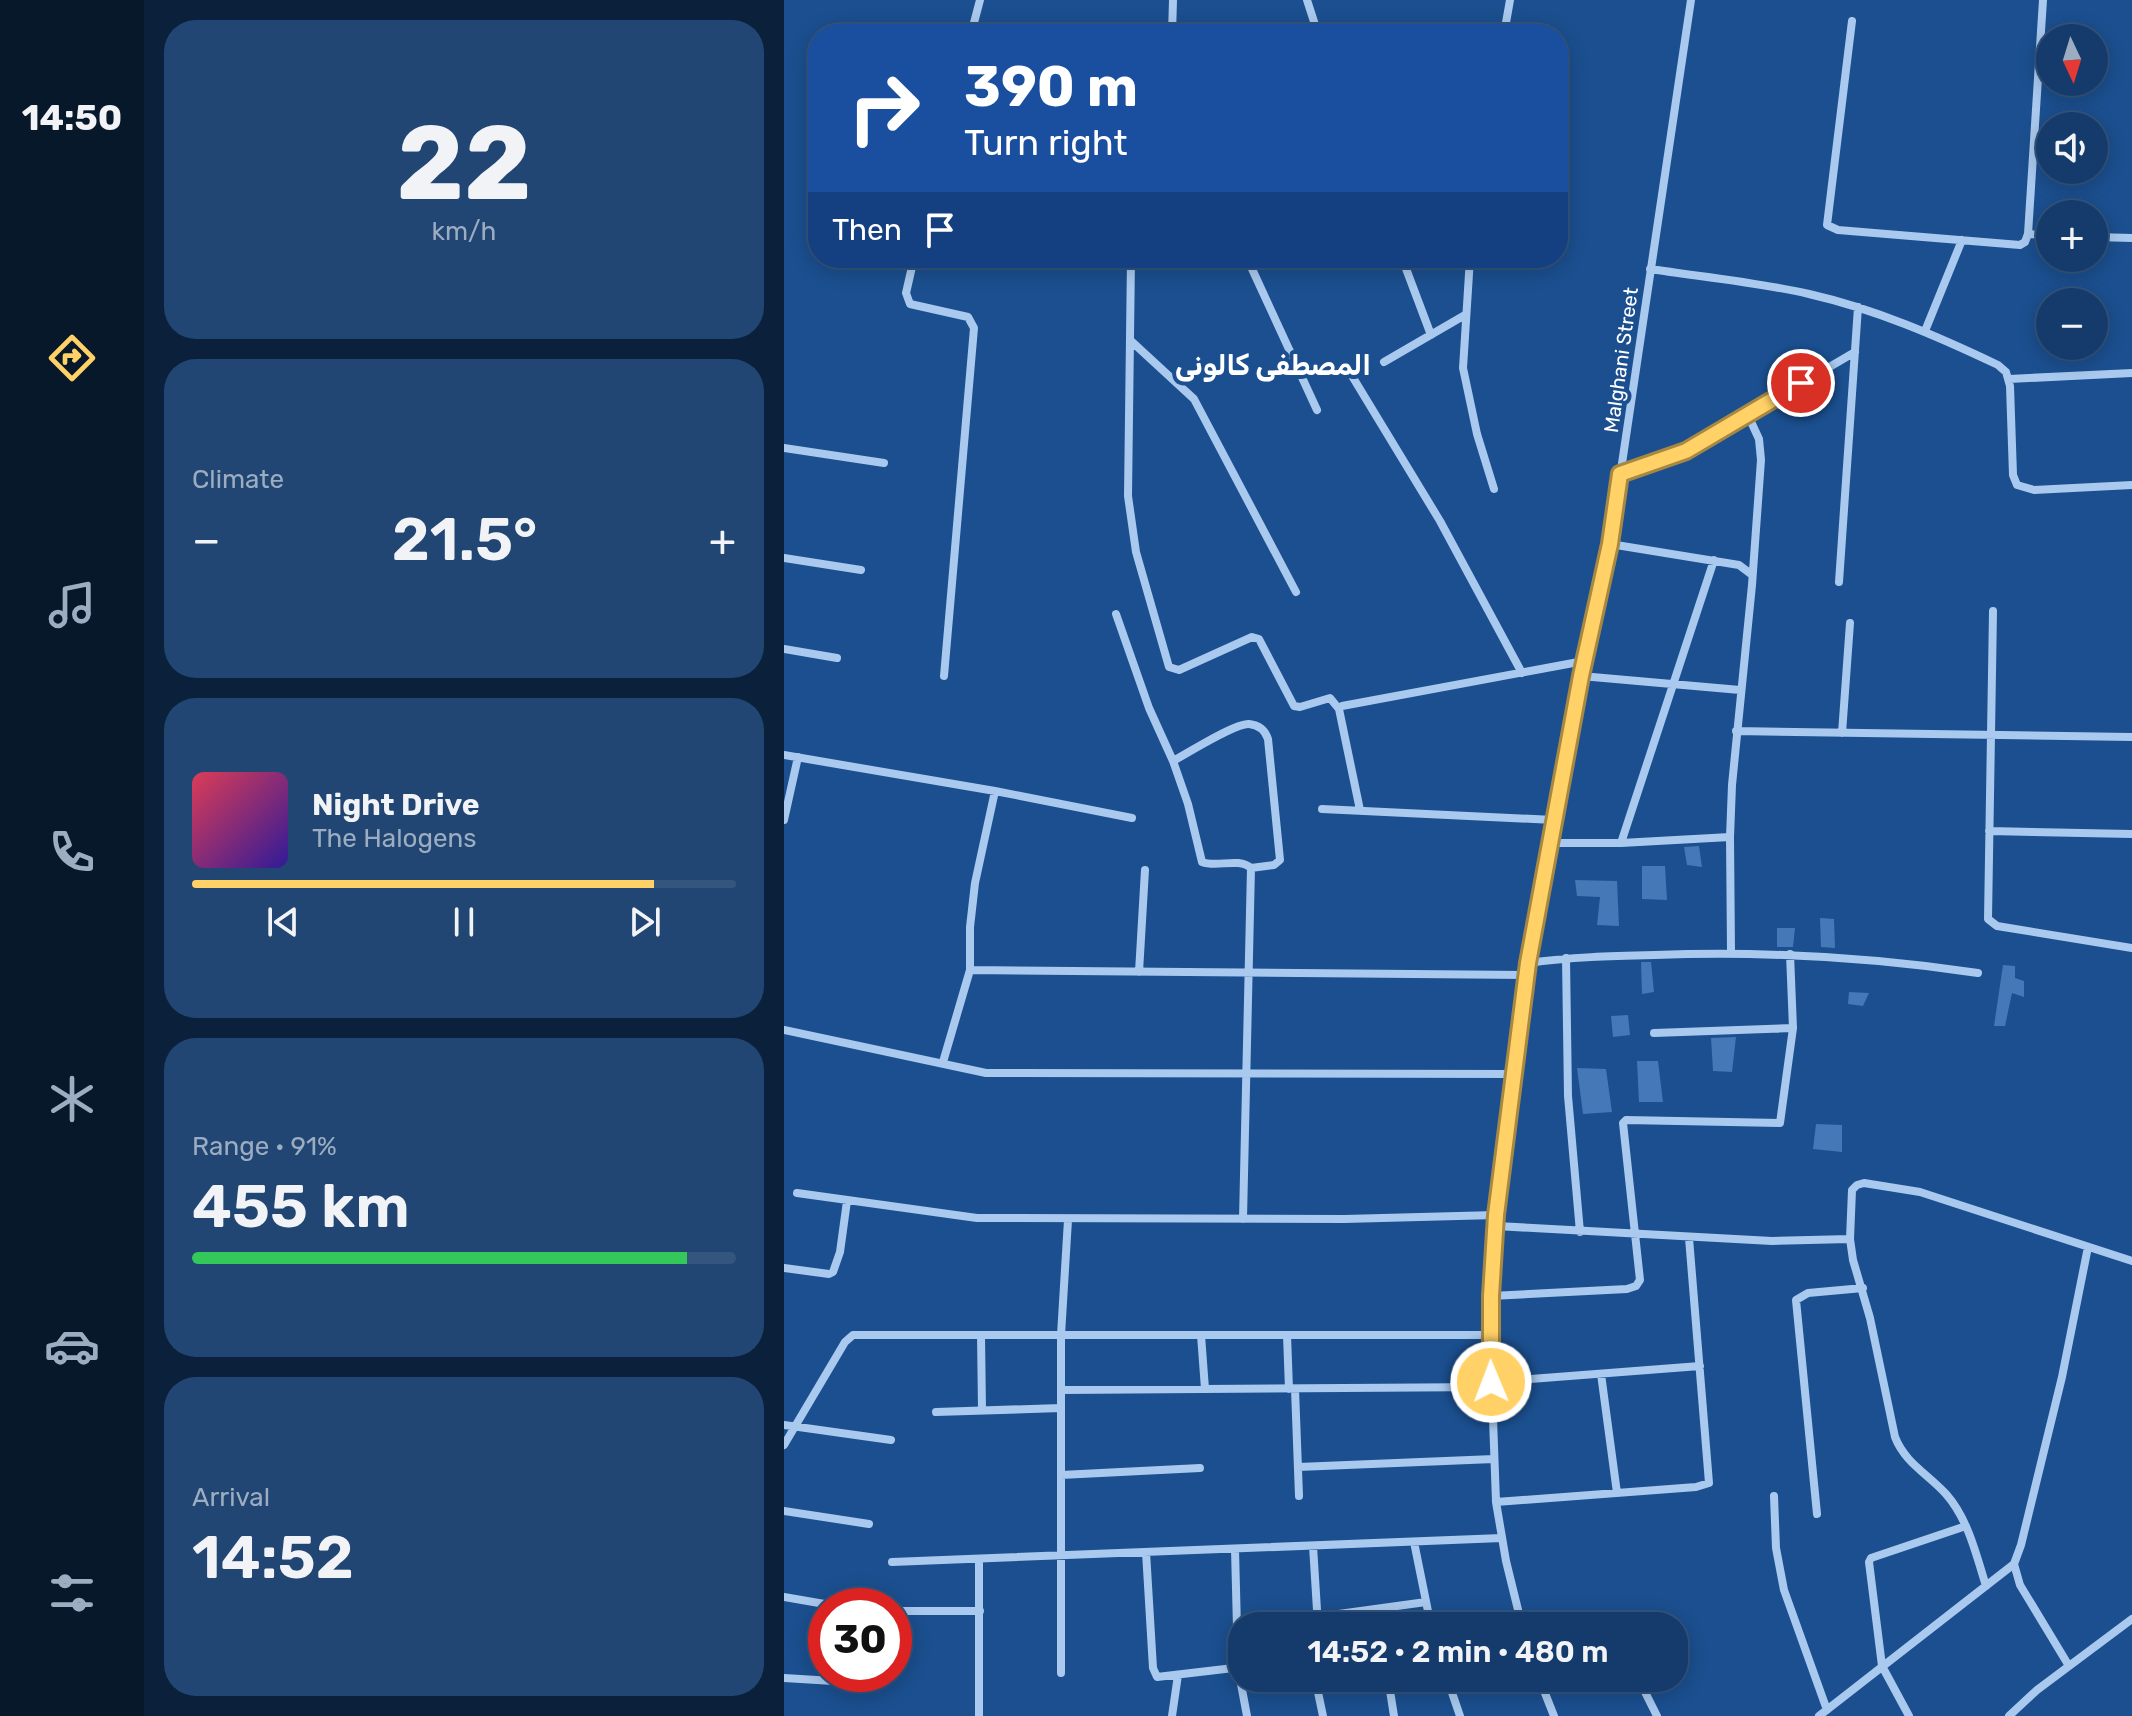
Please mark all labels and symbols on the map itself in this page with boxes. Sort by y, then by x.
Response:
north arrow [2036,24,2108,96]
street label: Malghani Street [1599,286,1643,434]
district label: المصطفی کالونی [1175,349,1371,382]
pin [1767,349,1835,417]
position arrow [1449,1340,1533,1424]
speed limit sign: 30 [808,1588,912,1692]

